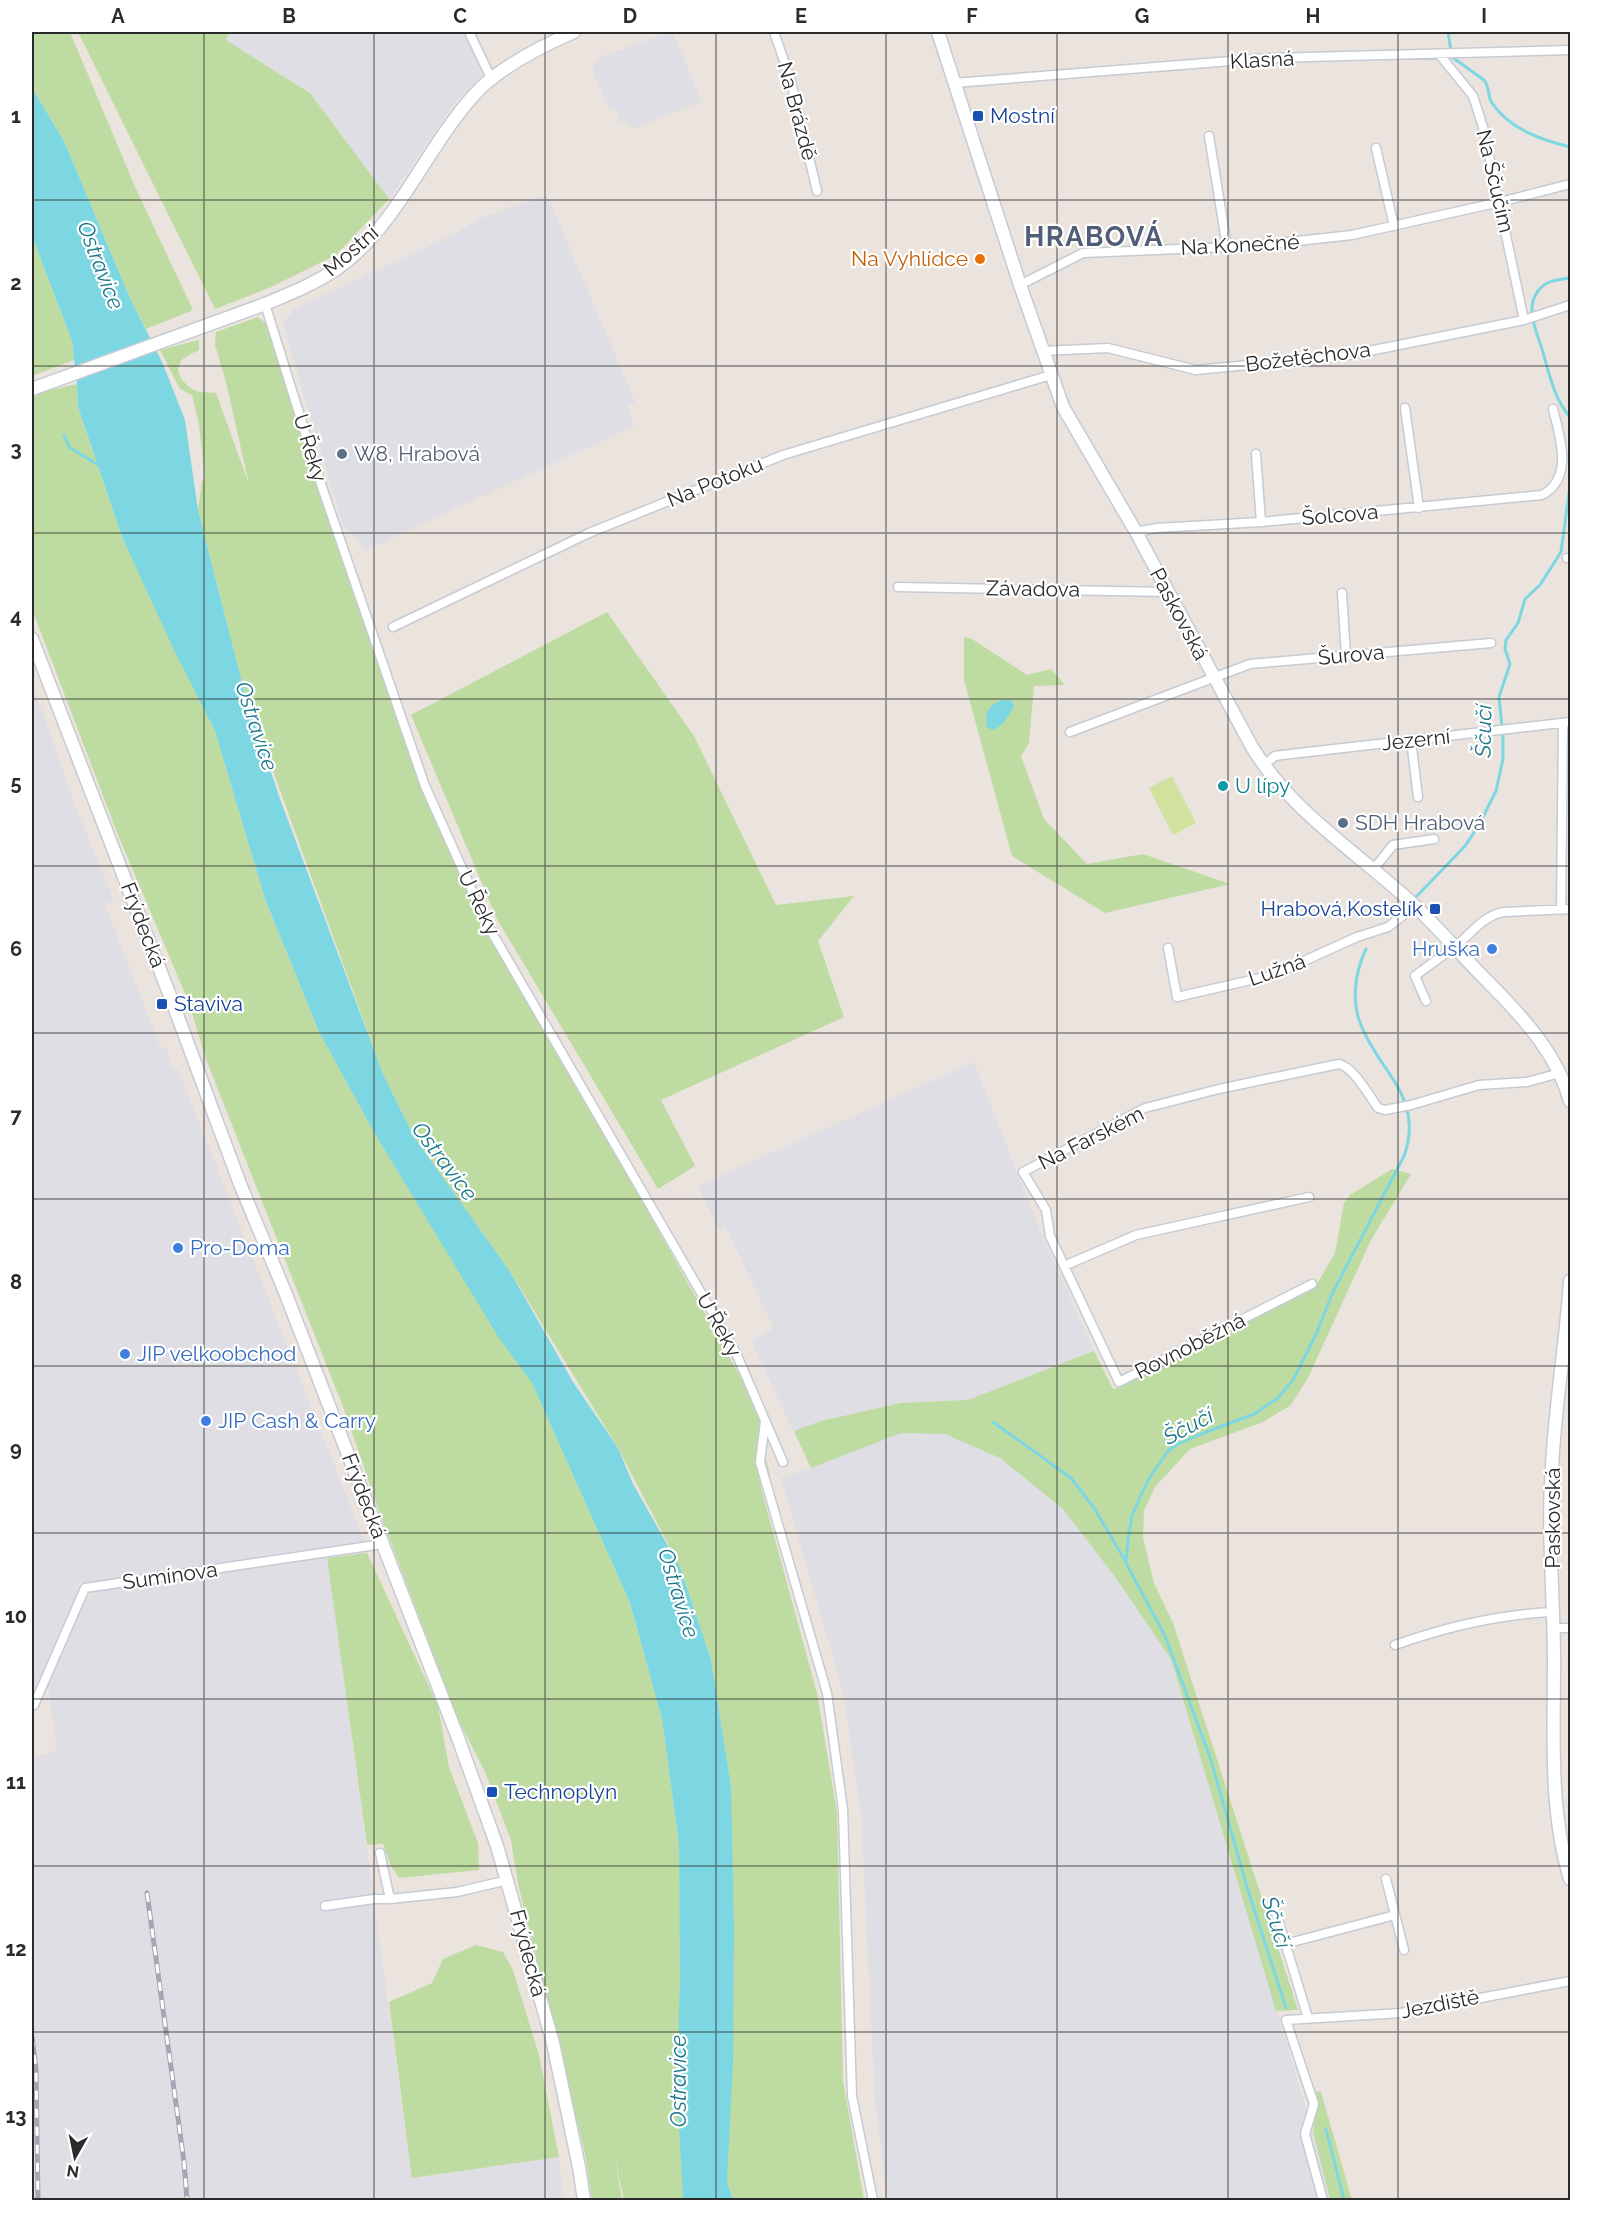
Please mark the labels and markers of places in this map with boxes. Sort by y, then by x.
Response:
place label: Mostní [990,103,1055,128]
marker: Mostní [971,109,985,123]
place label: Na Vyhlídce [851,246,968,271]
marker: Na Vyhlídce [973,252,987,266]
place label: W8, Hrabová [354,441,480,466]
marker: W8, Hrabová [335,447,349,461]
place label: U lípy [1235,773,1290,798]
marker: U lípy [1216,779,1230,793]
place label: SDH Hrabová [1355,810,1485,835]
marker: SDH Hrabová [1336,816,1350,830]
place label: Hrabová,Kostelík [1260,896,1423,921]
marker: Hrabová,Kostelík [1428,902,1442,916]
place label: Hruška [1412,936,1480,961]
marker: Hruška [1485,942,1499,956]
place label: Staviva [174,991,243,1016]
marker: Staviva [155,997,169,1011]
place label: Pro-Doma [190,1235,290,1260]
marker: Pro-Doma [171,1241,185,1255]
place label: JIP velkoobchod [137,1341,296,1366]
marker: JIP velkoobchod [118,1347,132,1361]
place label: JIP Cash & Carry [218,1408,376,1433]
marker: JIP Cash & Carry [199,1414,213,1428]
place label: Technoplyn [504,1779,617,1804]
marker: Technoplyn [485,1785,499,1799]

